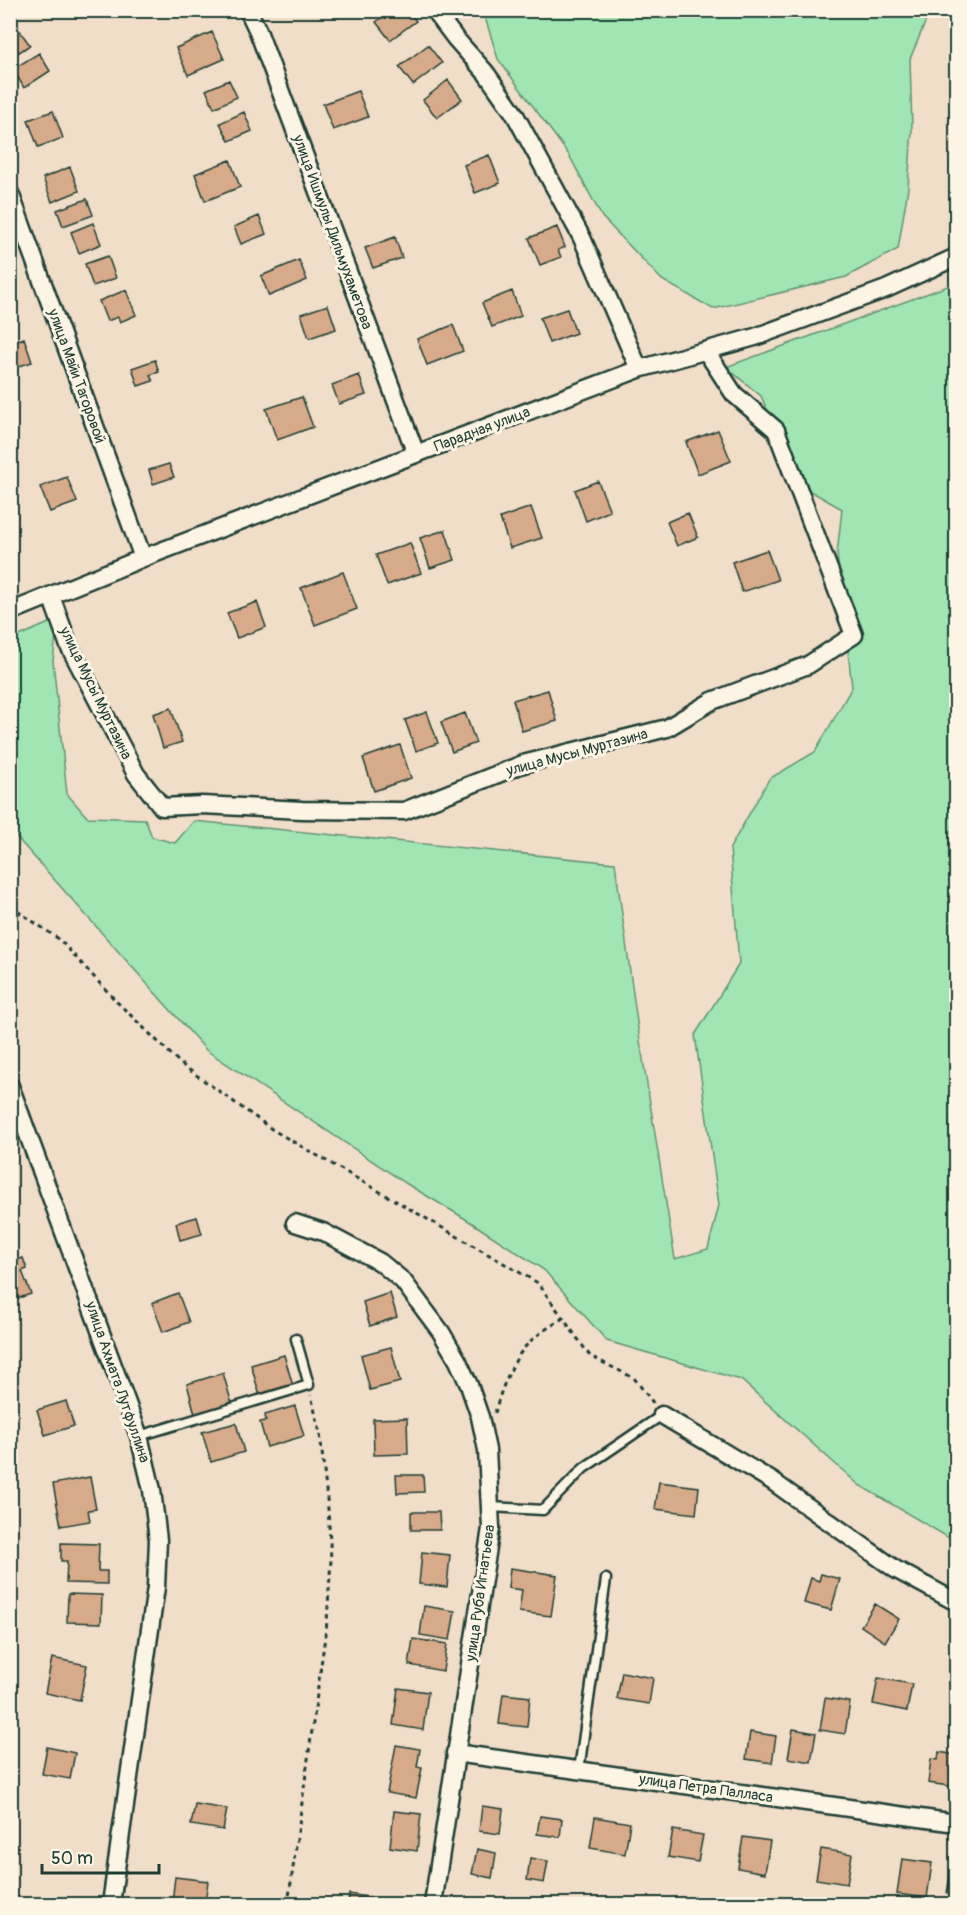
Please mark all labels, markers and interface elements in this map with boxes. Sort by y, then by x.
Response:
street label: улица Ишмулы Дильмухаметова [288,131,377,332]
street label: улица Майи Тагоровой [43,305,110,446]
street label: Парадная улица [432,402,533,456]
street label: улица Мусы Муртазина [55,623,136,763]
street label: улица Мусы Муртазина [503,724,650,781]
street label: улица Ахмата Лутфуллина [81,1298,154,1465]
street label: улица Руба Игнатьева [461,1523,500,1664]
street label: улица Петра Палласа [637,1770,774,1807]
scale bar [42,1837,159,1875]
text: 50 m [51,1847,93,1870]

